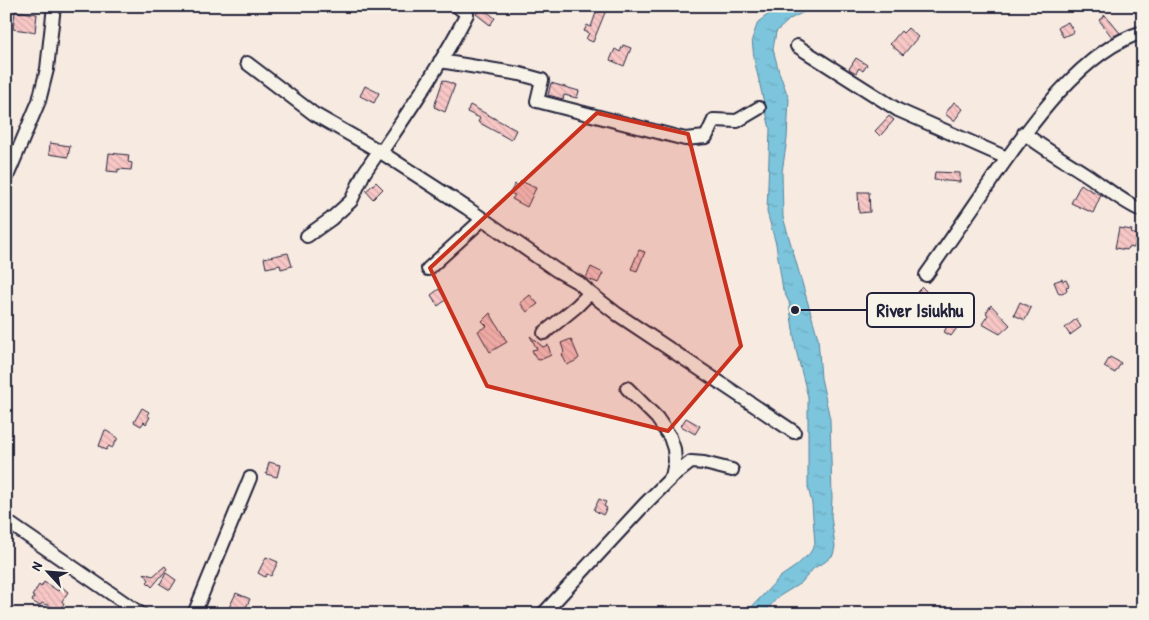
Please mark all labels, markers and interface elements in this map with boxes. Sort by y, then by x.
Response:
callout: River Isiukhu [867,293,974,327]
text: River Isiukhu [877,297,964,323]
north arrow [22,548,72,598]
text: N [26,558,46,574]

